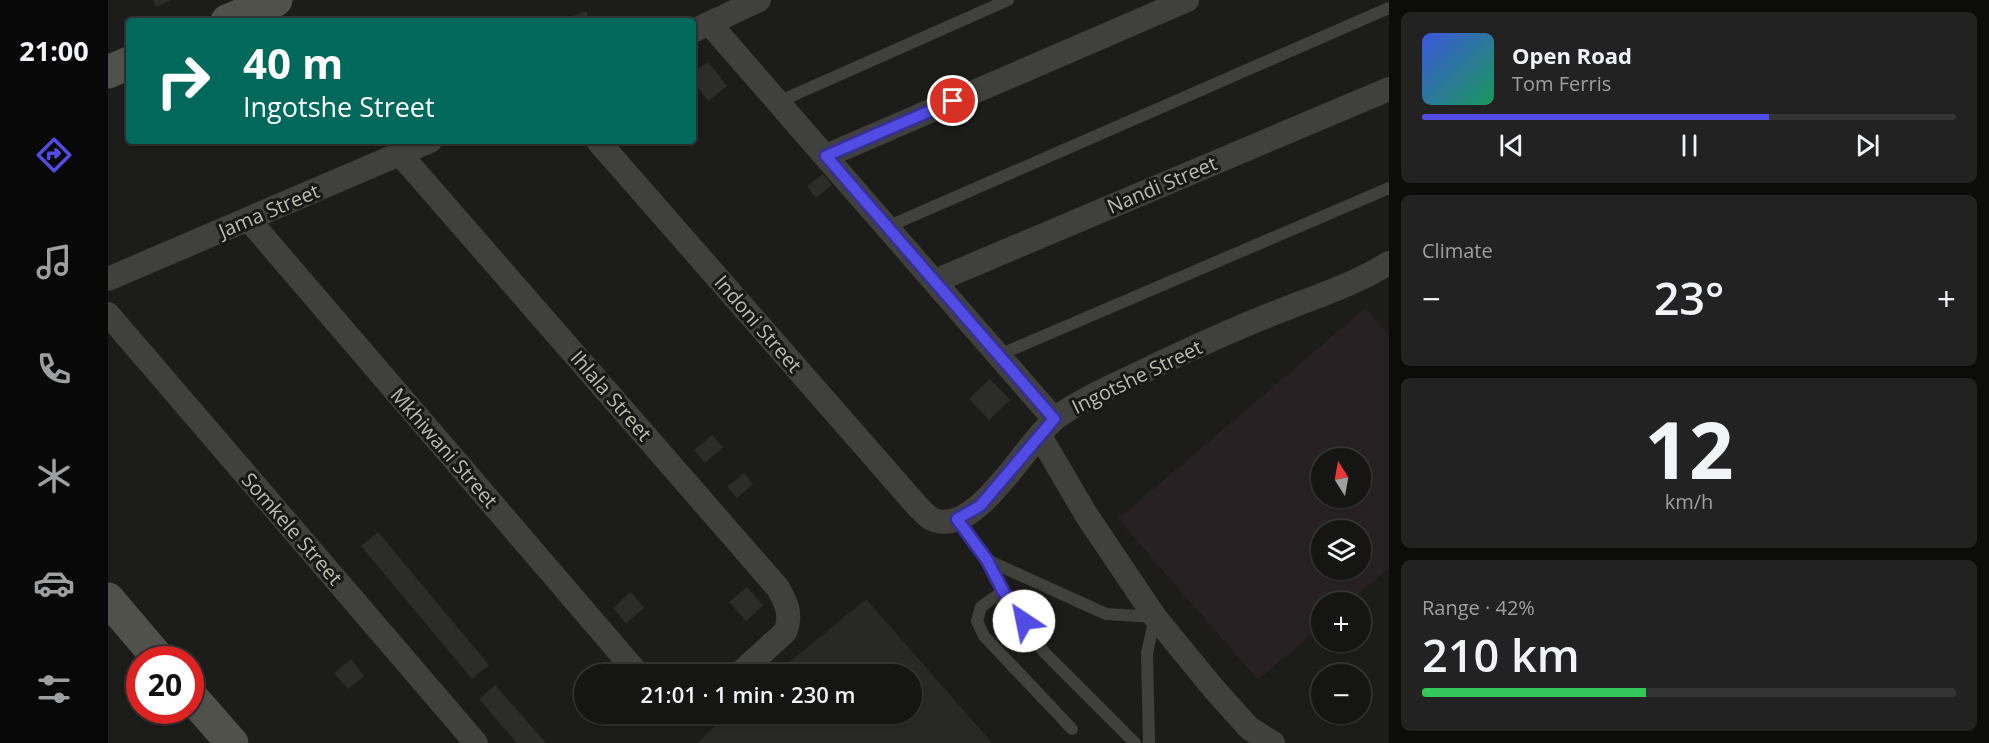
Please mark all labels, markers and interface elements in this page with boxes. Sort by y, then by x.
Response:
text: 21:00 [19,32,89,69]
text: 40 m [243,34,343,91]
text: Open Road [1512,40,1632,70]
icon: right [144,42,222,120]
text: Tom Ferris [1512,70,1611,97]
pin [927,75,978,126]
icon: arrive [936,84,969,117]
text: Ingotshe Street [243,88,435,125]
icon: previous [1495,129,1528,162]
icon: pause [1673,129,1706,162]
icon: next [1851,129,1884,162]
icon: directions [33,134,75,176]
street label: Nandi Street [1103,149,1221,220]
street label: Jama Street [212,177,323,245]
text: Climate [1422,237,1493,264]
icon: music [33,241,75,283]
text: 23° [1654,267,1724,328]
street label: Indoni Street [709,269,808,378]
text: − [1422,276,1441,321]
text: + [1937,276,1956,321]
street label: Ingotshe Street [1067,333,1206,420]
street label: Ihlala Street [565,345,658,447]
icon: phone [33,348,75,390]
street label: Mkhiwani Street [385,382,504,513]
text: 12 [1644,396,1734,502]
north arrow [1311,448,1371,508]
map controls [1311,448,1371,724]
icon: climate [33,455,75,497]
street label: Somkele Street [236,467,349,591]
text: km/h [1665,488,1713,515]
button: layers [1311,520,1371,580]
icon: car [33,562,75,604]
position arrow [992,589,1056,653]
button: + [1311,592,1371,652]
text: Range · 42% [1422,594,1535,621]
text: 210 km [1422,624,1580,685]
speed limit sign: 20 [126,646,204,724]
button: − [1311,664,1371,724]
icon: filters [33,668,75,710]
text: 21:01 · 1 min · 230 m [640,679,856,709]

